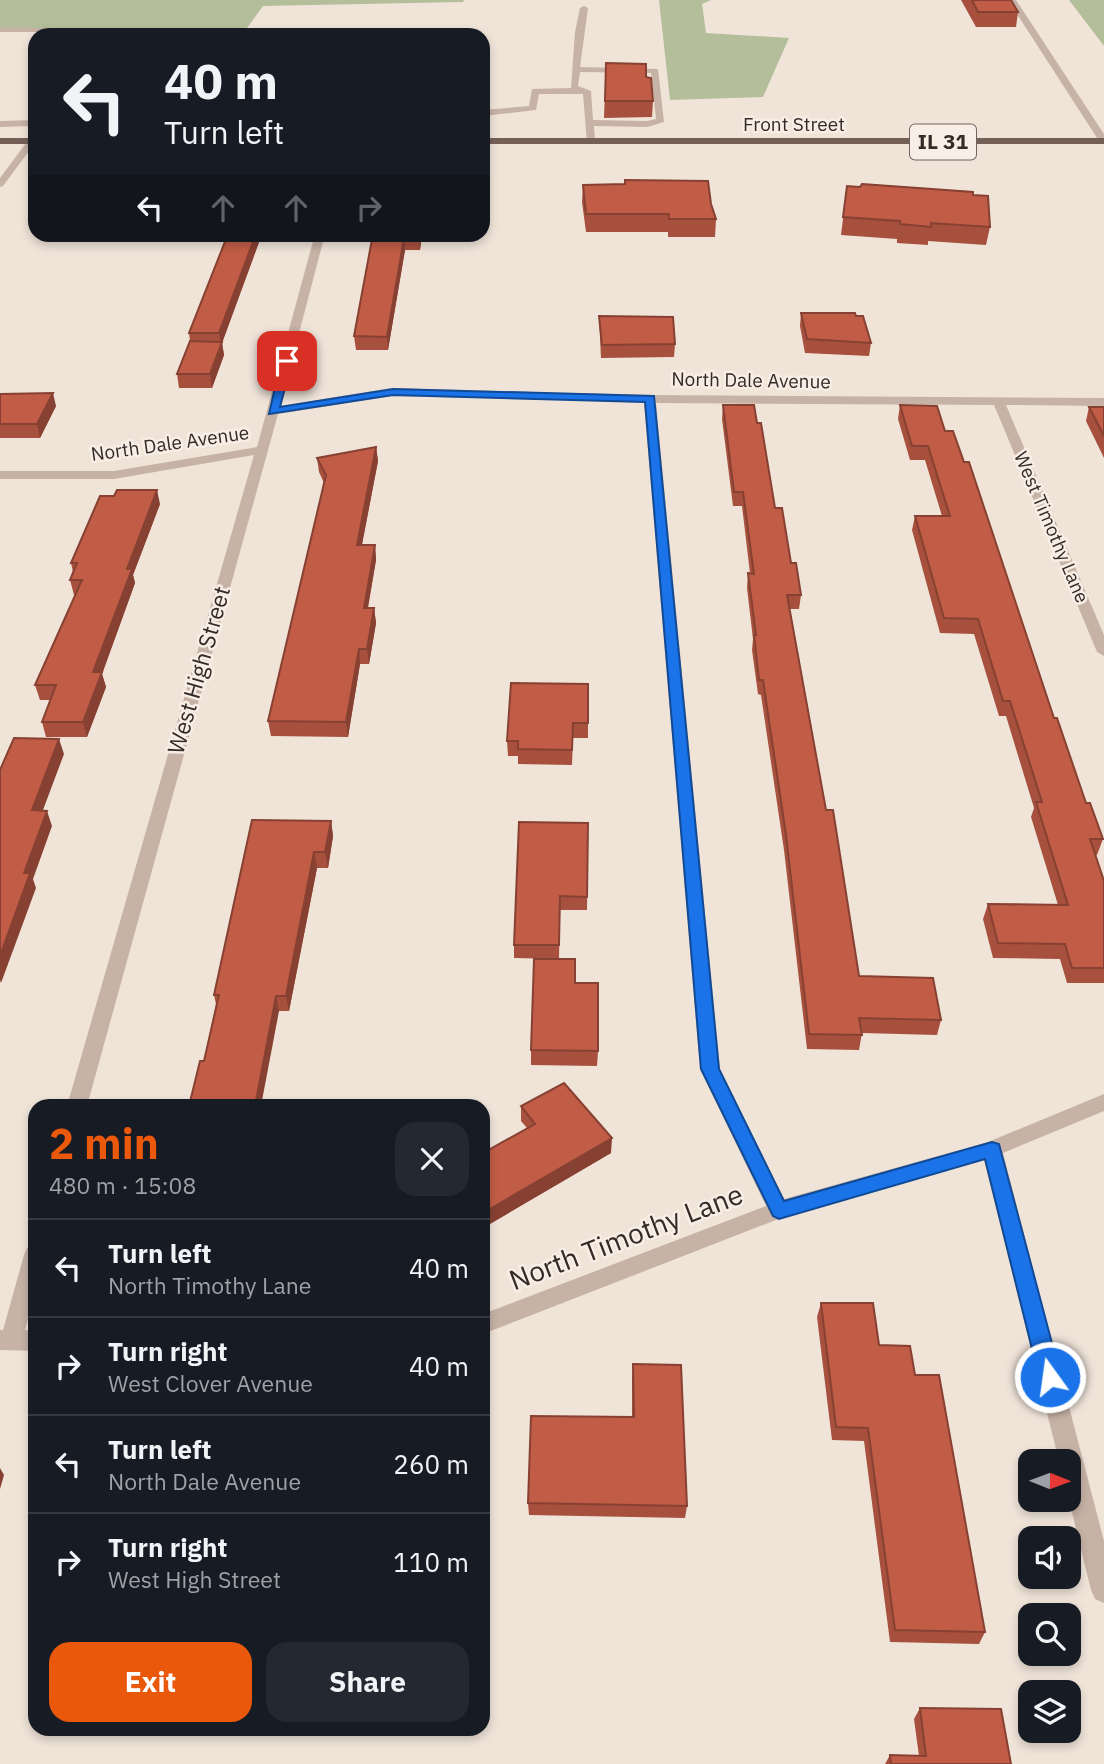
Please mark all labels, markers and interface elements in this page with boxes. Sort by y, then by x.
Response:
text: 40 m [164,49,278,112]
icon: left [49,56,140,147]
text: Turn left [164,111,284,153]
street label: Front Street [743,112,845,136]
road number: IL 31 [910,124,976,160]
icon: left [131,189,169,227]
icon: ahead [204,189,242,227]
icon: ahead [277,189,315,227]
icon: right [350,189,388,227]
pin [257,331,317,391]
icon: arrive [268,342,306,380]
street label: North Dale Avenue [671,367,831,393]
street label: North Dale Avenue [89,420,251,466]
street label: West Timothy Lane [1009,448,1095,606]
street label: West High Street [160,582,236,757]
text: 2 min [49,1116,159,1171]
button: close [395,1122,469,1196]
text: 480 m · 15:08 [49,1170,196,1200]
street label: North Timothy Lane [504,1175,748,1298]
text: Turn left [108,1236,211,1270]
icon: left [49,1249,87,1287]
text: 40 m [409,1251,469,1285]
text: North Timothy Lane [108,1270,311,1300]
text: Turn right [108,1334,227,1368]
position arrow [1013,1340,1087,1414]
icon: right [49,1347,87,1385]
text: 40 m [409,1349,469,1383]
text: West Clover Avenue [108,1368,313,1398]
text: Turn left [108,1432,211,1466]
icon: left [49,1445,87,1483]
text: 260 m [393,1447,469,1481]
north arrow [1018,1449,1082,1512]
map controls [1018,1449,1081,1743]
text: North Dale Avenue [108,1466,301,1496]
button: sound [1018,1526,1081,1589]
text: Turn right [108,1530,227,1564]
icon: right [49,1543,87,1581]
text: 110 m [393,1545,469,1579]
text: West High Street [108,1564,281,1594]
button: search [1018,1603,1081,1666]
button: Exit [49,1642,252,1722]
button: Share [266,1642,469,1722]
button: layers [1018,1680,1081,1743]

